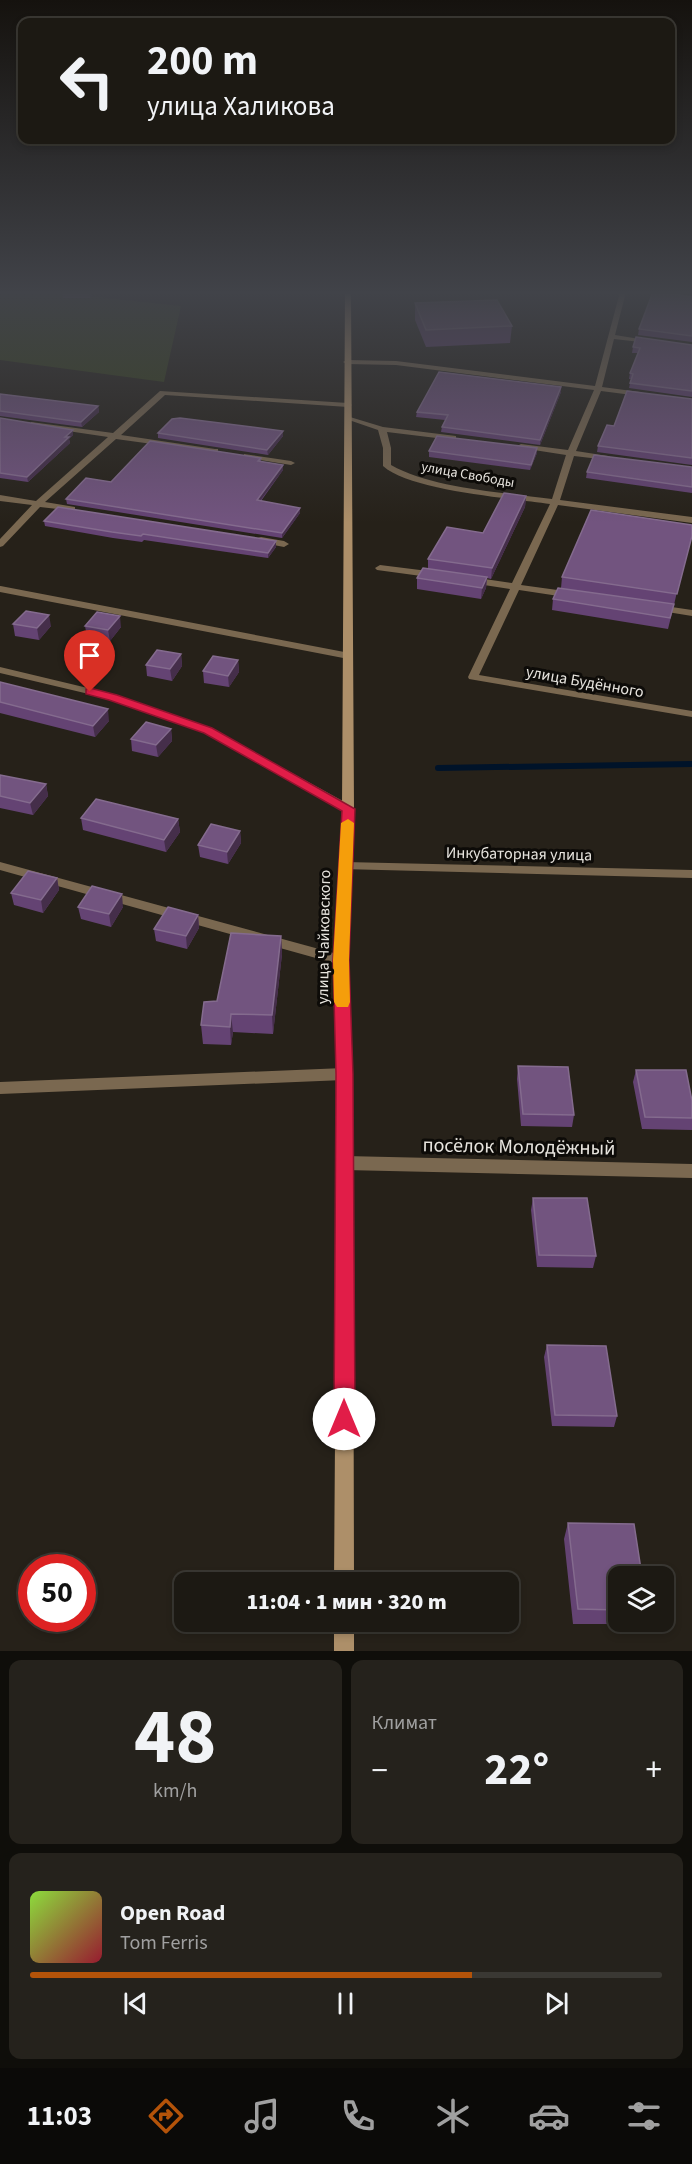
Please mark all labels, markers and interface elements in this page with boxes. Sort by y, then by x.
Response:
text: 200 m [147,31,258,91]
icon: left [48,42,126,120]
text: улица Халикова [147,87,335,126]
street label: улица Свободы [420,457,516,493]
pin [64,630,115,692]
icon: arrive [73,639,106,672]
street label: улица Будённого [524,661,645,703]
street label: Инкубаторная улица [446,842,592,866]
street label: улица Чайковского [312,870,336,1004]
street label: посёлок Молодёжный [422,1131,616,1163]
position arrow [312,1387,376,1451]
speed limit sign: 50 [18,1554,96,1632]
map controls [608,1566,674,1632]
button: layers [608,1566,674,1632]
text: 11:04 · 1 мин · 320 m [246,1586,447,1618]
text: 48 [134,1682,216,1793]
text: Климат [372,1709,437,1737]
text: 22° [484,1738,549,1802]
text: − [372,1747,388,1794]
text: + [646,1747,662,1794]
text: km/h [153,1777,197,1805]
text: Open Road [120,1897,225,1929]
text: Tom Ferris [120,1929,208,1957]
icon: previous [119,1987,152,2020]
icon: pause [329,1987,362,2020]
icon: next [540,1987,573,2020]
icon: directions [145,2095,187,2137]
icon: music [241,2095,283,2137]
icon: phone [337,2095,379,2137]
icon: climate [432,2095,474,2137]
icon: car [528,2095,570,2137]
icon: filters [623,2095,665,2137]
text: 11:03 [27,2097,92,2136]

